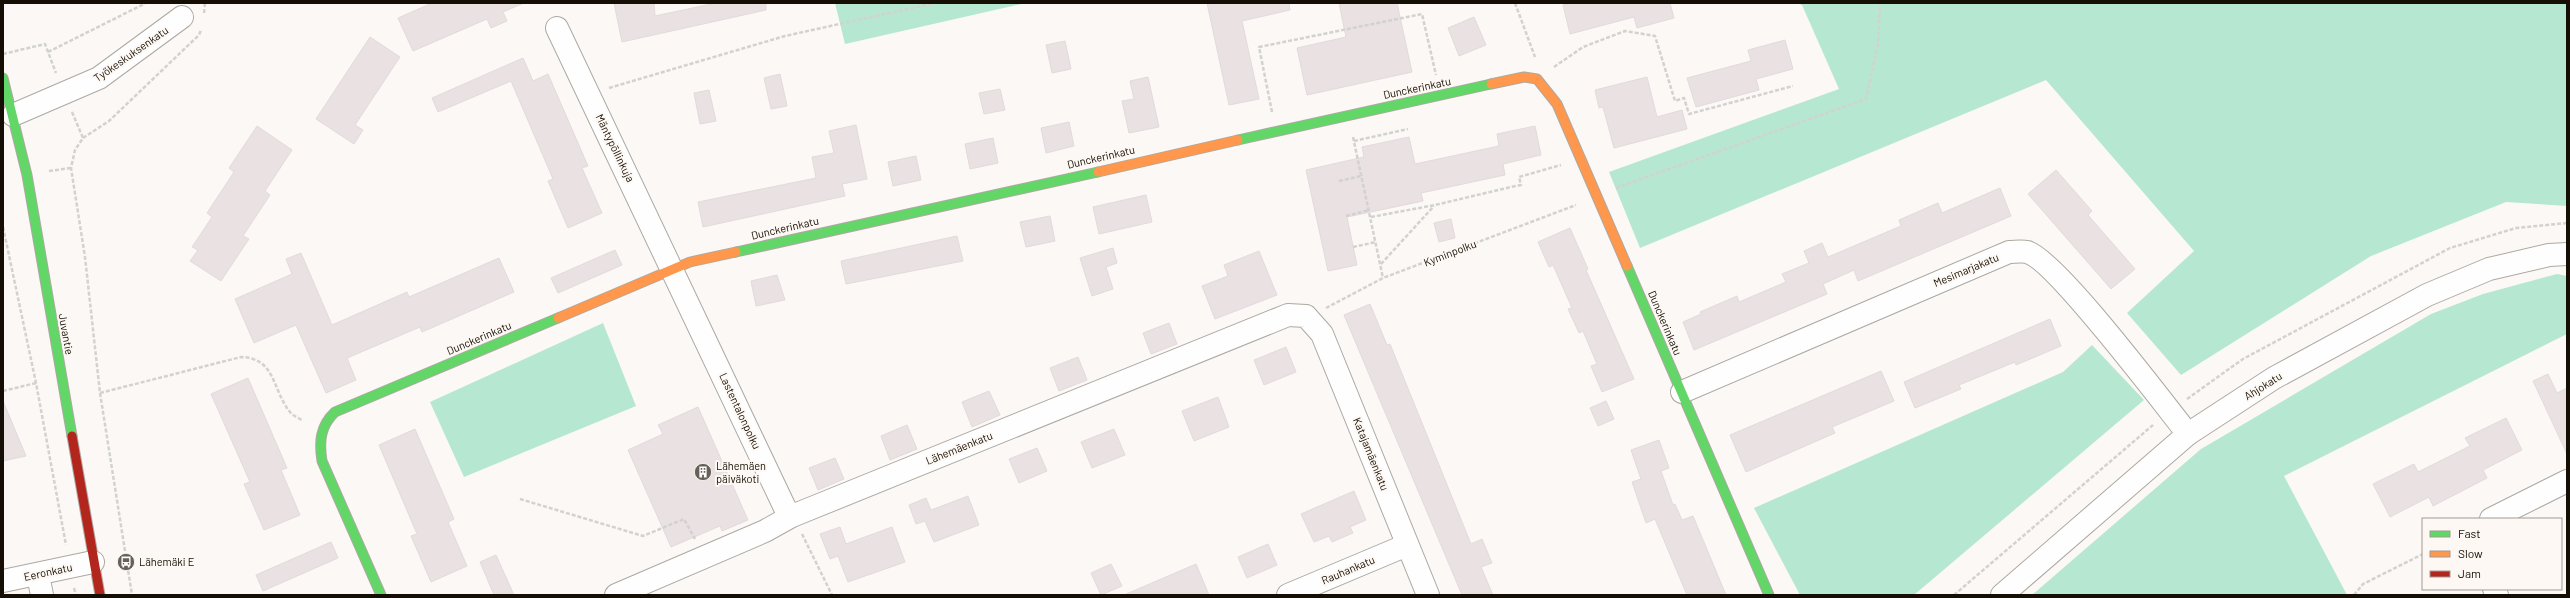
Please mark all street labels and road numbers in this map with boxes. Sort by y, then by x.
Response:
street label: Työkeskuksenkatu [91,23,171,84]
street label: Dunckerinkatu [1382,74,1452,101]
street label: Mäntypöllinkuja [593,112,637,184]
street label: Dunckerinkatu [1066,142,1136,171]
street label: Dunckerinkatu [750,213,820,242]
street label: Kyminpolku [1422,237,1478,269]
street label: Mesimarjakatu [1931,250,2000,289]
street label: Dunckerinkatu [1646,289,1685,357]
street label: Juvantie [56,312,77,356]
street label: Dunckerinkatu [445,318,513,357]
street label: Ahjokatu [2241,369,2284,402]
street label: Lastentalonpolku [717,371,764,451]
street label: Katajamäenkatu [1351,415,1392,492]
street label: Lähemäenkatu [924,428,994,467]
street label: Rauhankatu [1319,552,1376,587]
street label: Eeronkatu [22,560,73,583]

